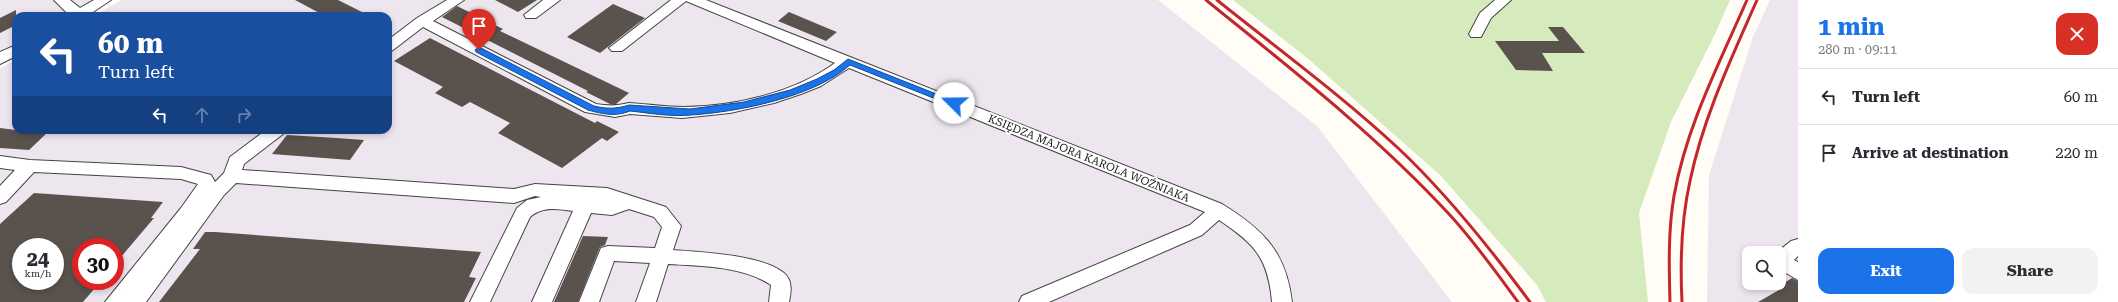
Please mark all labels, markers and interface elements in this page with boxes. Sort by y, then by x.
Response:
pin [462,9,496,50]
text: 1 min [1818,13,1885,41]
button: close [2056,13,2098,55]
icon: arrive [468,15,490,37]
text: 60 m [98,27,163,60]
icon: left [32,28,84,80]
text: 280 m · 09:11 [1818,42,1897,57]
text: Turn left [98,61,174,82]
position arrow [933,82,975,124]
icon: left [1818,86,1840,108]
text: Turn left [1852,88,1920,106]
text: 60 m [2064,88,2098,106]
icon: left [149,104,171,126]
icon: ahead [191,104,213,126]
icon: right [233,104,255,126]
street label: KSIĘDZA MAJORA KAROLA WOŹNIAKA [986,111,1192,205]
icon: arrive [1818,142,1840,164]
text: Arrive at destination [1852,144,2008,162]
text: 220 m [2055,144,2098,162]
speed limit sign: 30 [72,238,124,290]
map controls [1742,246,1786,290]
button: search [1742,246,1786,290]
text: 24 [27,247,49,271]
button: Exit [1818,248,1954,294]
button: Share [1962,248,2098,294]
text: km/h [25,268,51,279]

